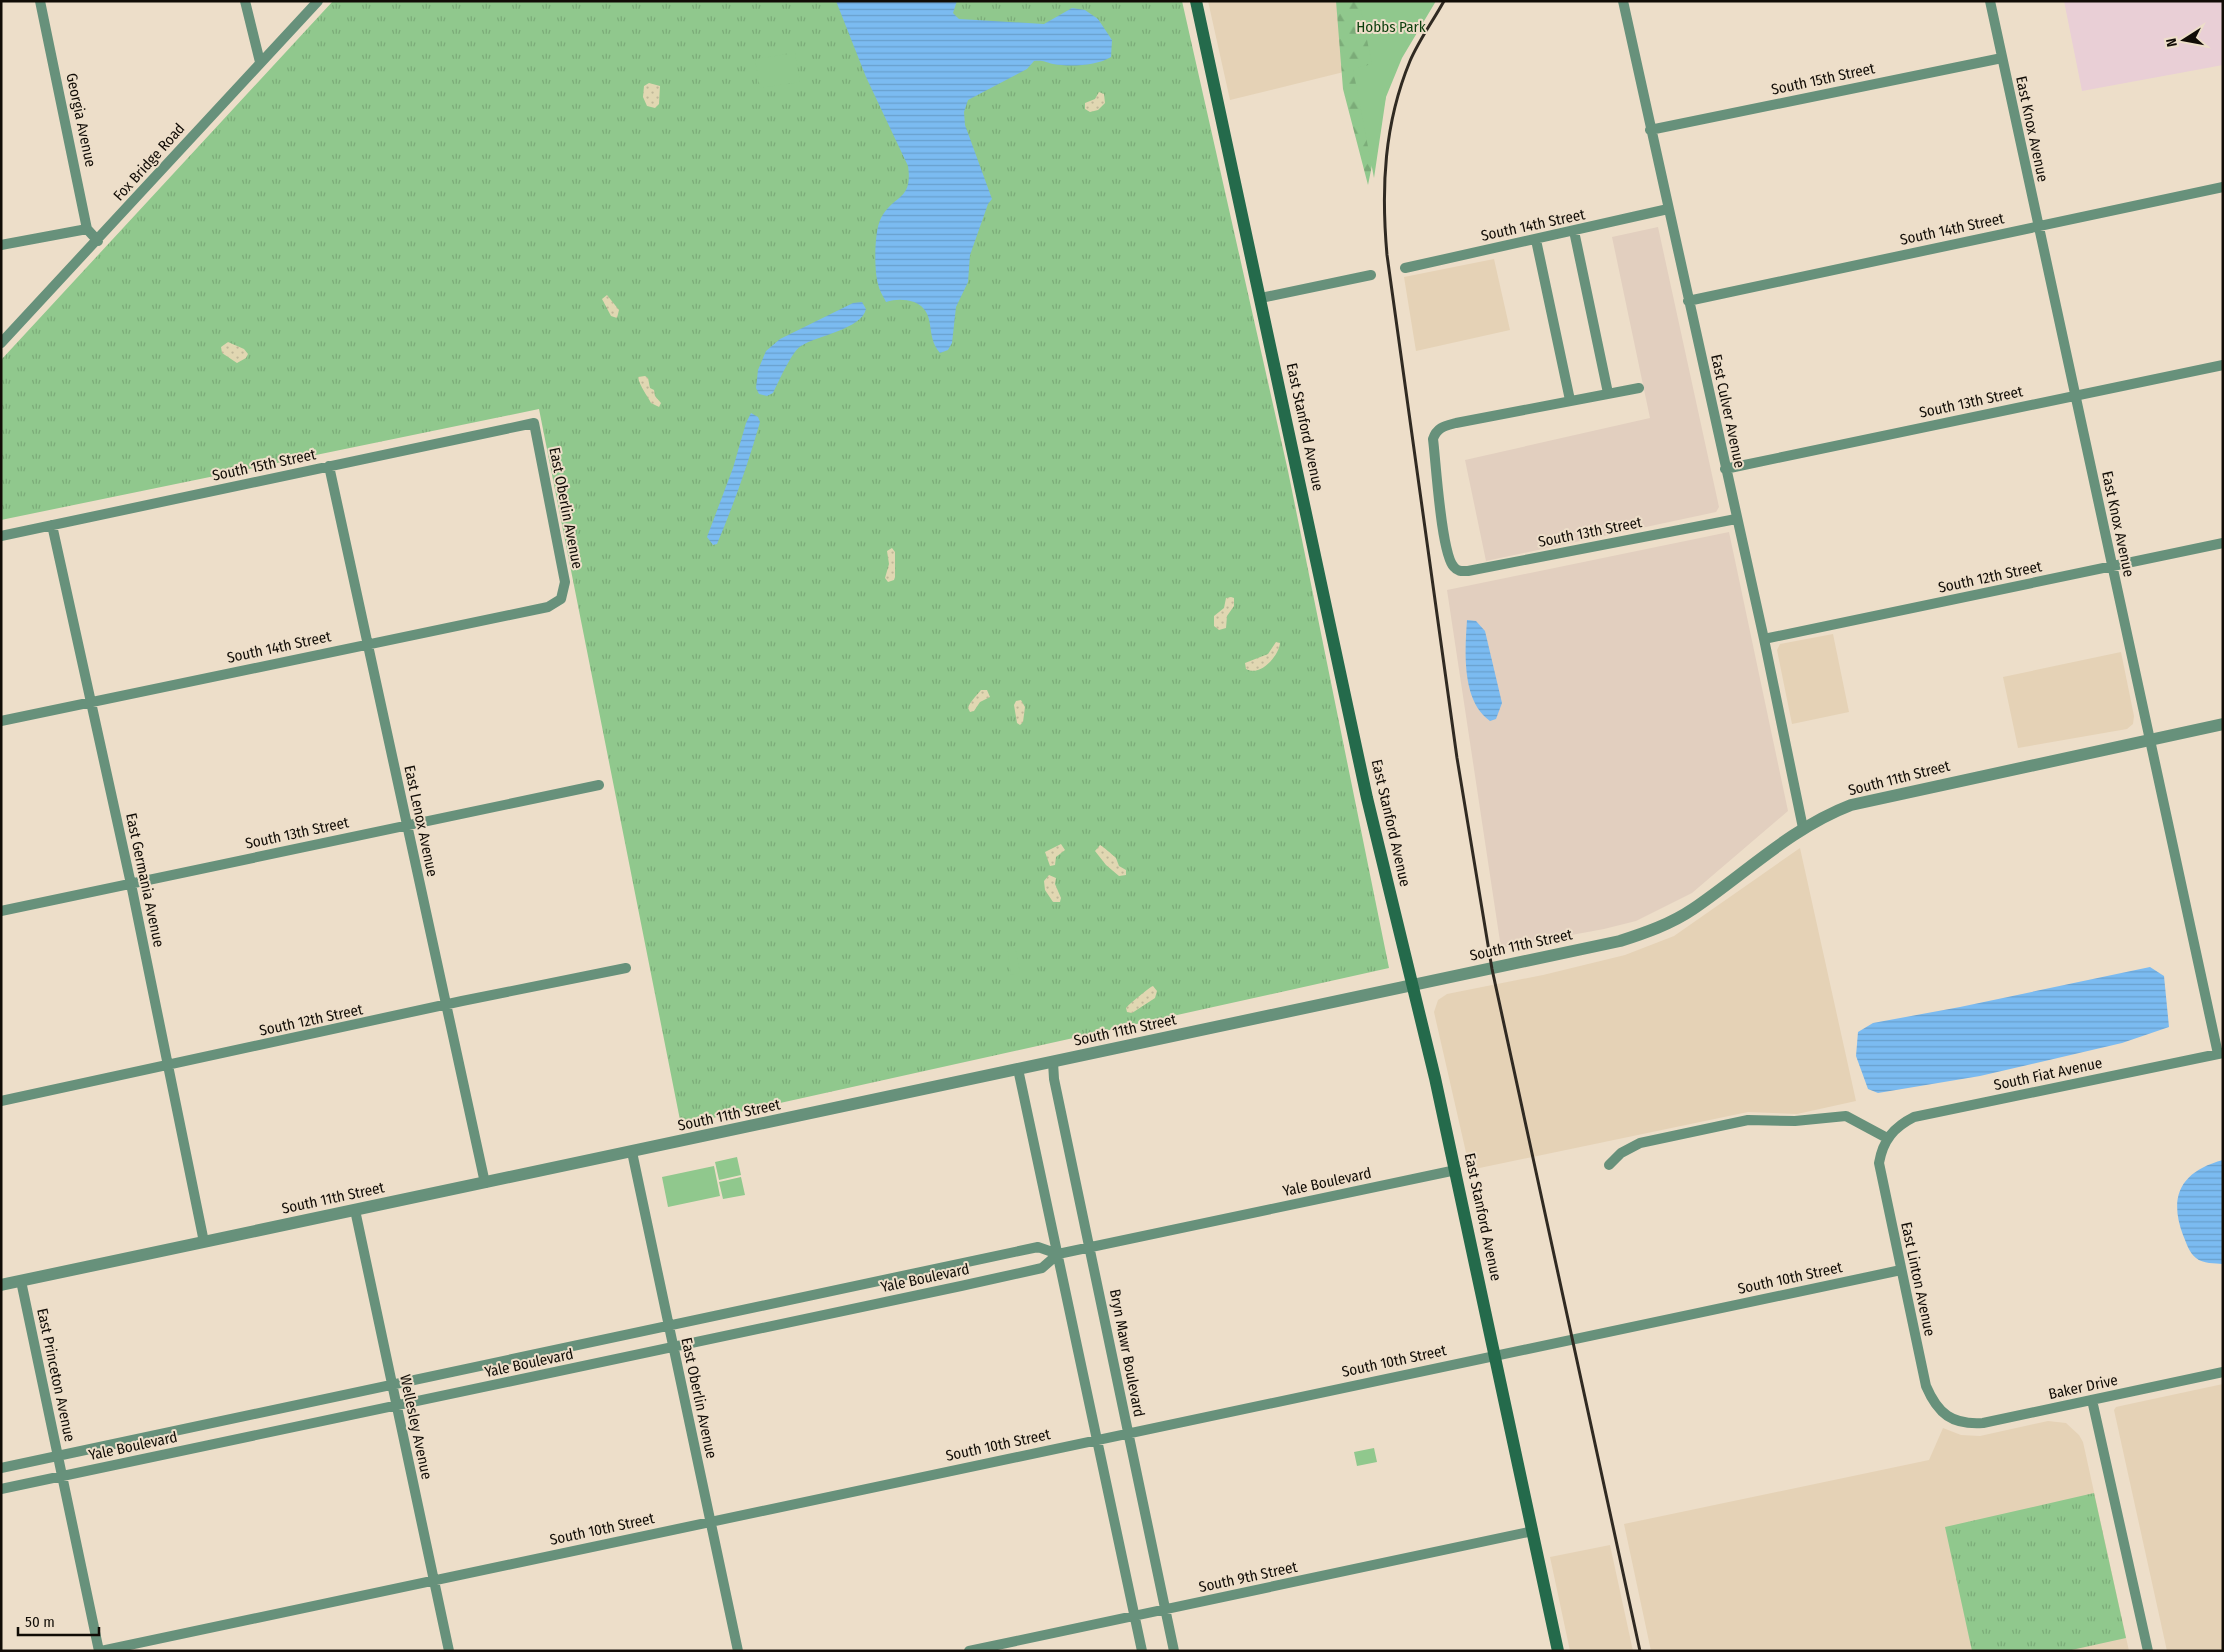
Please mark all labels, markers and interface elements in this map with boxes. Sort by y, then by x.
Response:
north arrow [2159,15,2209,65]
park label: Hobbs Park [1356,18,1426,36]
text: N [2163,37,2181,48]
street label: South 15th Street [1770,59,1876,99]
street label: Georgia Avenue [62,71,100,169]
street label: East Knox Avenue [2012,74,2052,184]
street label: Fox Bridge Road [110,120,188,204]
street label: South 14th Street [1479,205,1587,245]
street label: South 14th Street [1898,209,2006,249]
street label: East Culver Avenue [1707,352,1749,470]
street label: East Stanford Avenue [1283,361,1327,493]
street label: South 13th Street [1918,382,2024,422]
street label: South 15th Street [211,445,317,485]
street label: East Oberlin Avenue [545,446,587,570]
street label: East Knox Avenue [2098,469,2138,579]
street label: South 13th Street [1537,513,1644,551]
street label: South 12th Street [1937,557,2043,597]
street label: South 14th Street [225,627,333,667]
street label: South 11th Street [1846,757,1952,799]
street label: East Stanford Avenue [1368,758,1414,888]
street label: East Lenox Avenue [400,764,442,878]
street label: East Germania Avenue [122,811,168,949]
street label: South 13th Street [244,813,350,853]
street label: South 11th Street [1468,925,1574,965]
street label: South 12th Street [258,1000,364,1040]
street label: South 11th Street [1072,1010,1178,1050]
street label: South Fiat Avenue [1992,1054,2104,1094]
street label: South 11th Street [676,1095,782,1135]
street label: East Stanford Avenue [1461,1151,1505,1283]
street label: Yale Boulevard [1281,1164,1373,1200]
street label: South 11th Street [280,1178,386,1218]
street label: East Linton Avenue [1897,1220,1939,1338]
street label: South 10th Street [1736,1258,1844,1298]
street label: Yale Boulevard [879,1260,971,1296]
street label: Bryn Mawr Boulevard [1106,1288,1148,1418]
street label: East Princeton Avenue [33,1307,79,1443]
street label: East Oberlin Avenue [677,1336,721,1460]
street label: South 10th Street [1340,1341,1448,1381]
street label: Yale Boulevard [483,1345,575,1381]
street label: Baker Drive [2047,1371,2119,1403]
street label: Wellesley Avenue [396,1373,436,1481]
street label: South 10th Street [944,1425,1052,1465]
street label: Yale Boulevard [87,1428,179,1464]
street label: South 10th Street [548,1509,656,1549]
street label: South 9th Street [1197,1558,1299,1596]
scale bar [18,1604,99,1636]
text: 50 m [25,1613,55,1631]

